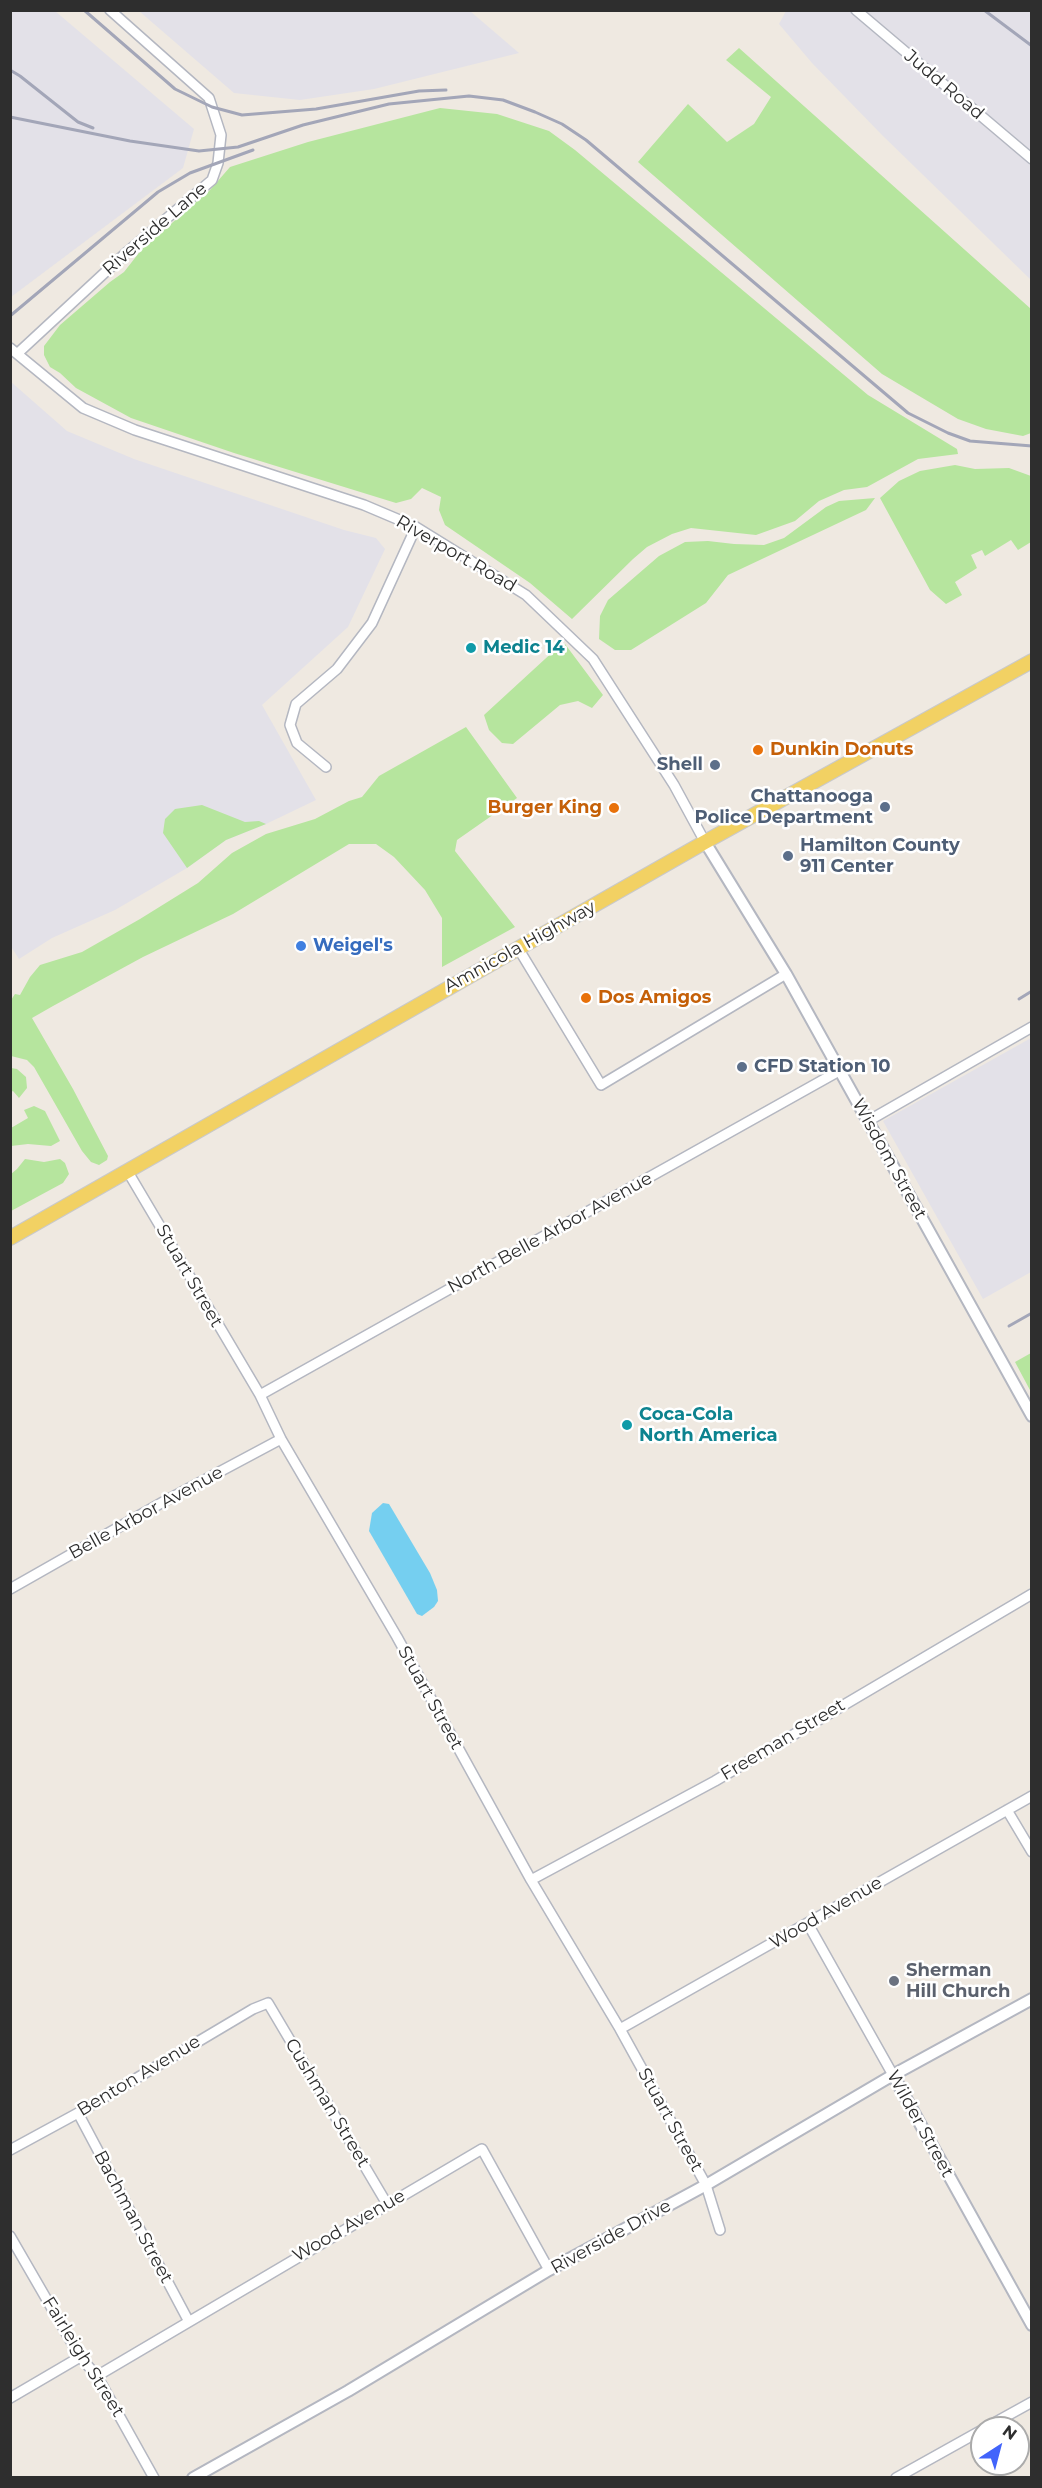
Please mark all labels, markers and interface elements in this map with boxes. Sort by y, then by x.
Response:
street label: Judd Road [900,45,988,125]
street label: Riverside Lane [98,178,212,280]
street label: Riverport Road [392,511,520,597]
place label: Medic 14 [483,637,565,659]
marker: Medic 14 [464,641,478,655]
place label: Dunkin Donuts [770,739,913,761]
marker: Dunkin Donuts [751,743,765,757]
place label: Shell [657,754,703,776]
marker: Shell [708,758,722,772]
place label: Chattanooga Police Department [694,786,873,828]
place label: Burger King [488,797,602,819]
marker: Chattanooga Police Department [878,800,892,814]
marker: Burger King [607,801,621,815]
place label: Hamilton County 911 Center [800,835,960,878]
marker: Hamilton County 911 Center [781,849,795,863]
street label: Amnicola Highway [441,896,599,998]
place label: Weigel's [313,935,393,957]
marker: Weigel's [294,939,308,953]
place label: Dos Amigos [598,987,711,1009]
marker: Dos Amigos [579,991,593,1005]
place label: CFD Station 10 [754,1056,890,1078]
marker: CFD Station 10 [735,1060,749,1074]
street label: Wisdom Street [847,1095,931,1223]
street label: North Belle Arbor Avenue [444,1168,656,1298]
street label: Stuart Street [151,1221,227,1331]
place label: Coca-Cola North America [639,1404,778,1446]
marker: Coca-Cola North America [620,1418,634,1432]
street label: Belle Arbor Avenue [65,1462,227,1564]
street label: Stuart Street [393,1642,467,1754]
street label: Freeman Street [717,1694,849,1786]
street label: Wood Avenue [766,1872,886,1954]
place label: Sherman Hill Church [906,1960,1010,2002]
marker: Sherman Hill Church [887,1974,901,1988]
street label: Benton Avenue [74,2031,204,2121]
street label: Cushman Street [280,2035,374,2171]
street label: Stuart Street [633,2064,707,2176]
street label: Wilder Street [882,2067,958,2181]
street label: Bachman Street [89,2147,177,2287]
street label: Wood Avenue [289,2185,409,2267]
street label: Riverside Drive [547,2195,675,2279]
street label: Fairleigh Street [37,2293,129,2421]
north arrow [970,2416,1030,2476]
text: N [999,2421,1021,2444]

